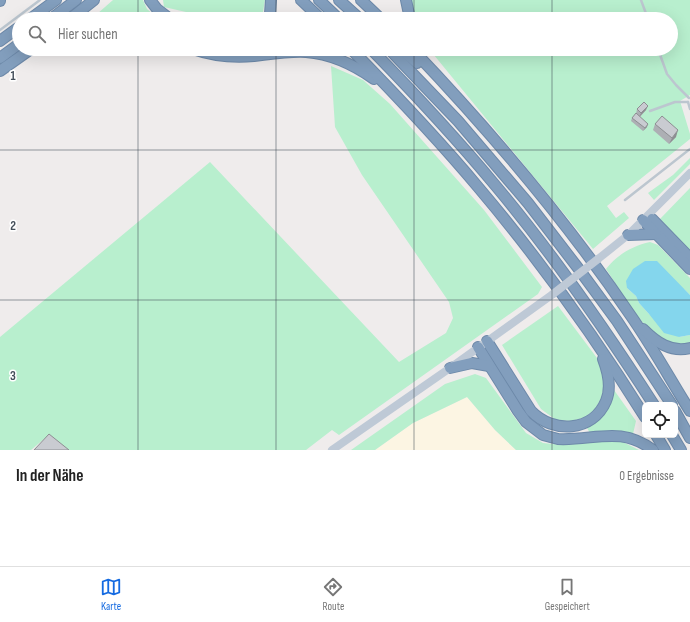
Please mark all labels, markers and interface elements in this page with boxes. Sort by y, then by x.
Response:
search box [12,12,678,56]
icon: search [26,23,48,45]
text: Hier suchen [58,25,118,44]
text: 1 [10,68,16,84]
text: 2 [10,218,16,234]
text: 3 [10,368,16,384]
map controls [642,402,678,438]
button: locate [642,402,678,438]
text: In der Nähe [16,466,83,486]
text: 0 Ergebnisse [619,468,674,484]
tab: Karte [100,576,122,613]
tab: Route [322,576,344,613]
tab: Gespeichert [545,576,590,613]

